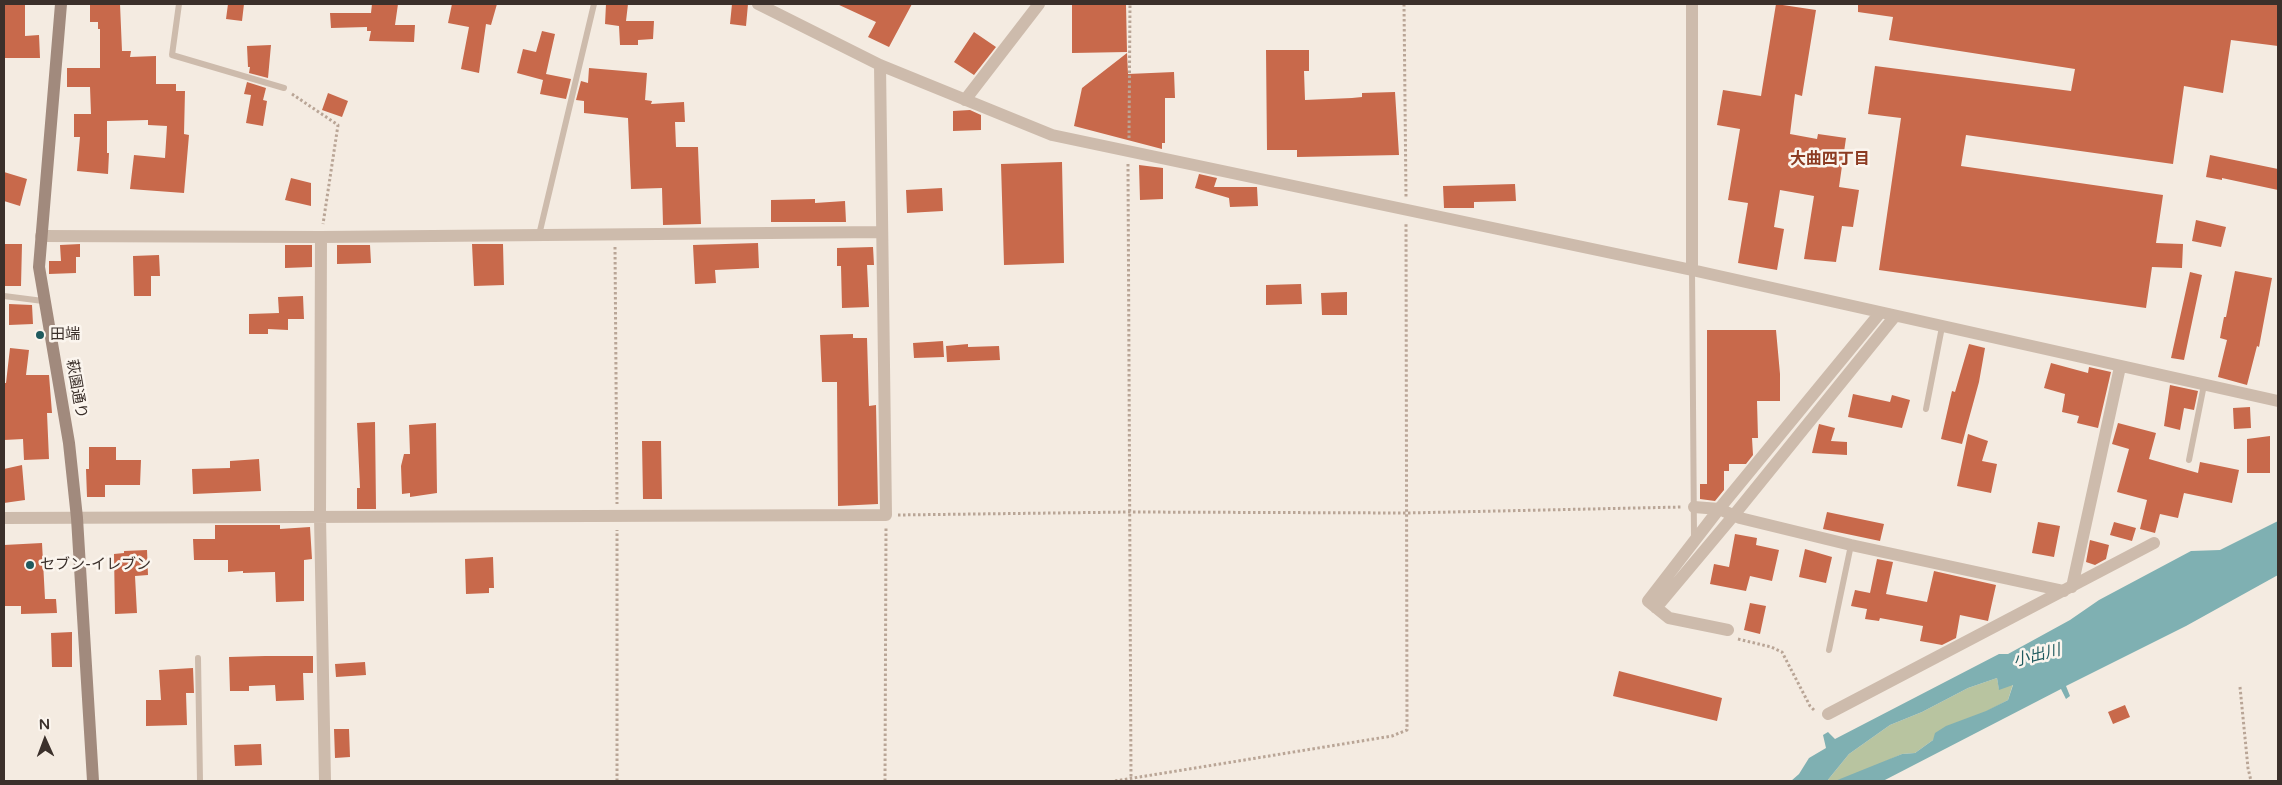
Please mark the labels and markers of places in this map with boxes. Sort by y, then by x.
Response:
place label: 田端 [50,326,80,344]
marker: 田端 [34,329,46,341]
place label: セブン-イレブン [40,556,151,574]
marker: セブン-イレブン [24,559,36,571]

